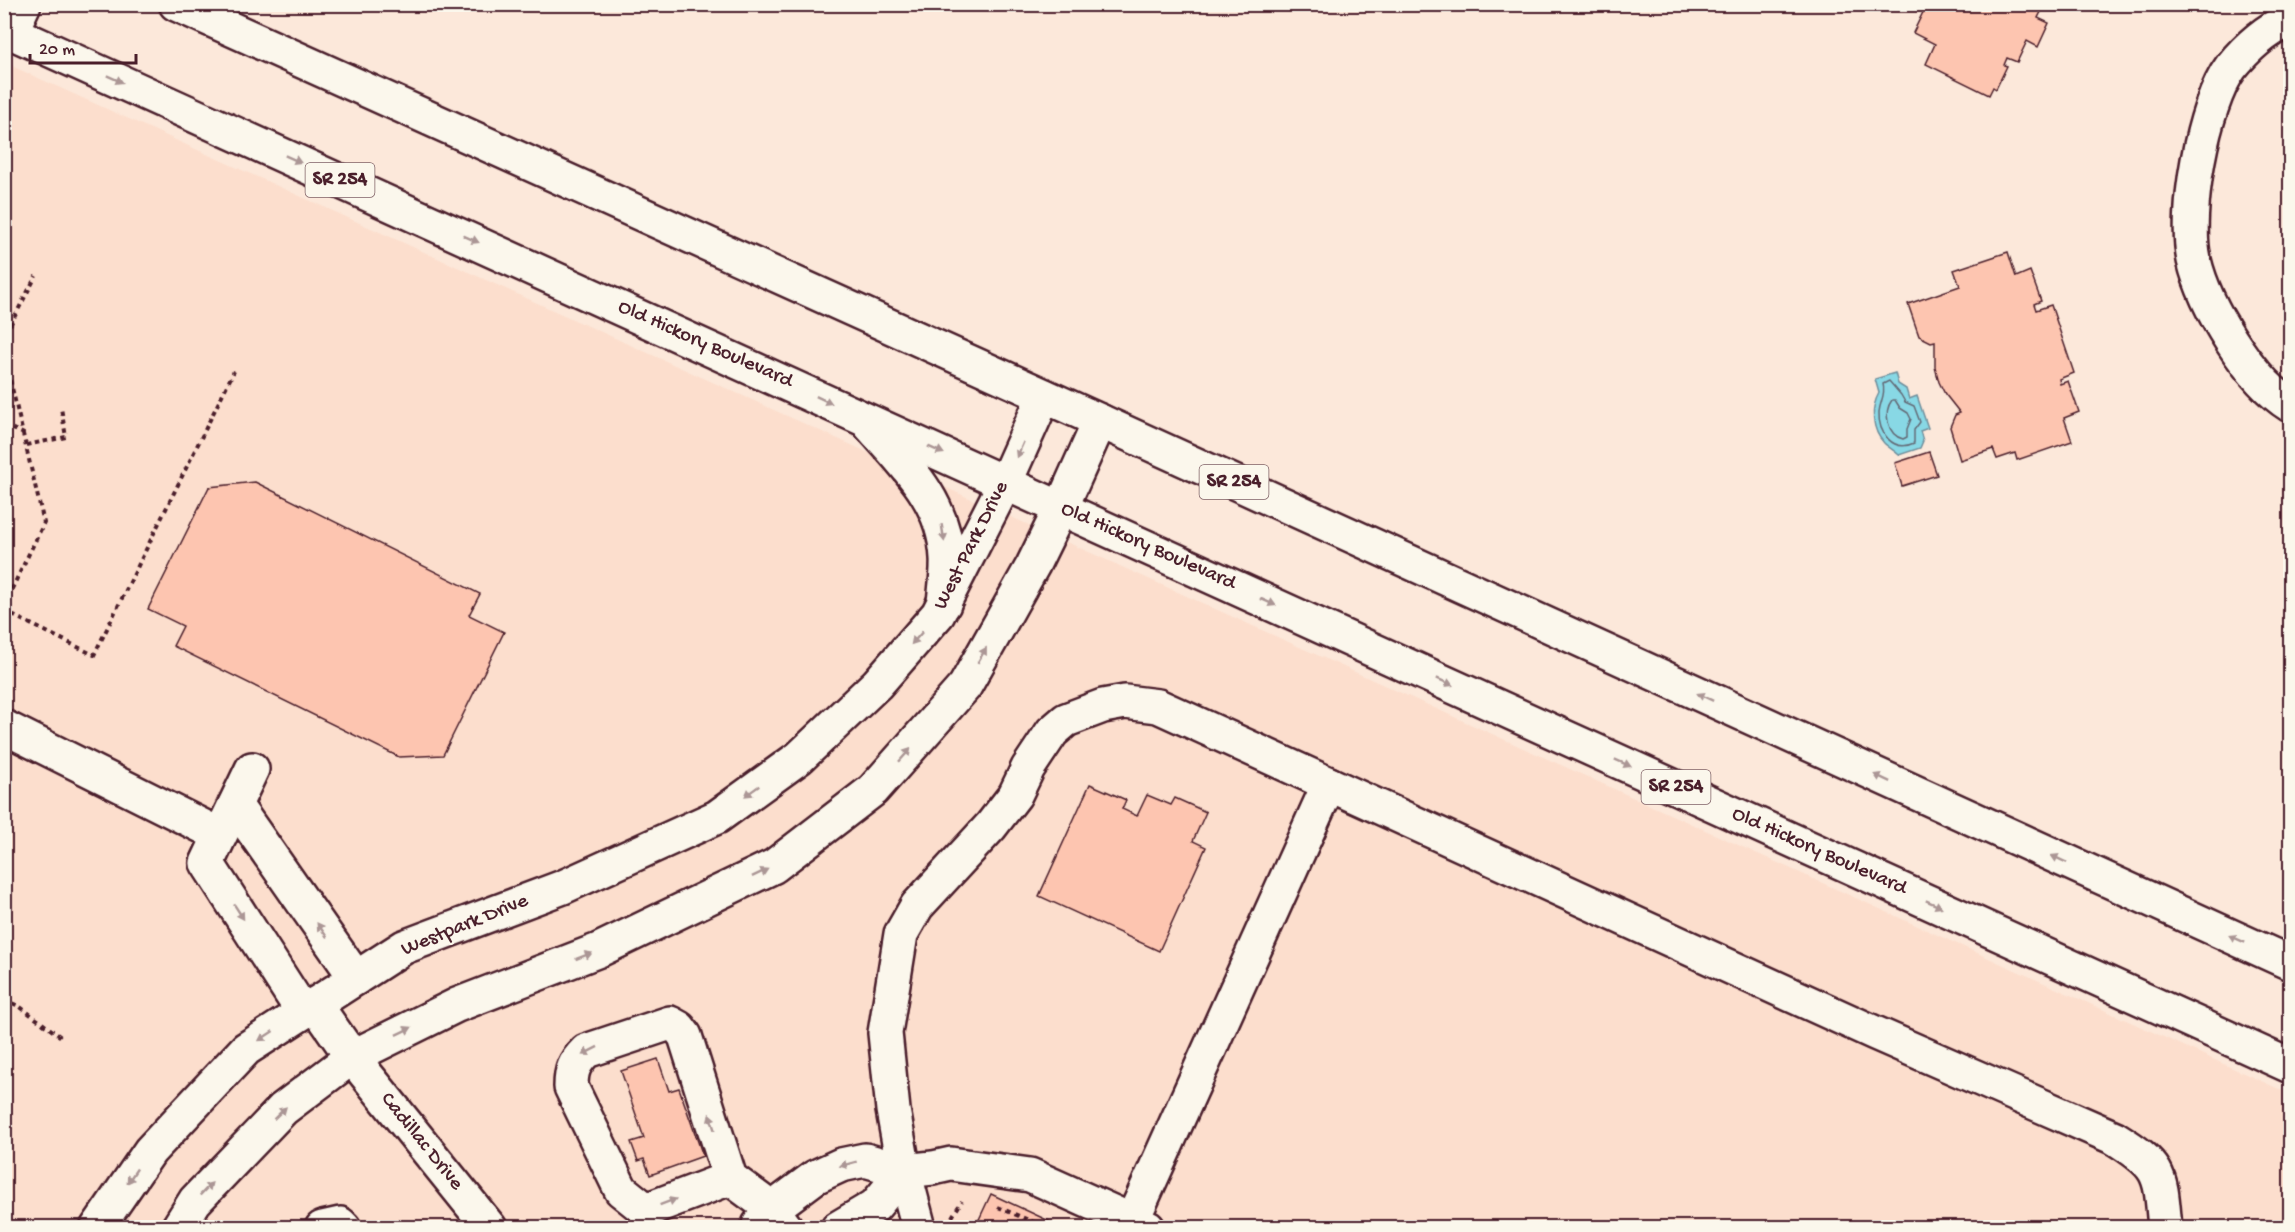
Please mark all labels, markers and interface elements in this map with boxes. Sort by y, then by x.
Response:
scale bar [30,27,136,65]
text: 20 m [39,40,75,61]
one-way arrow [107,74,124,83]
one-way arrow [284,155,302,164]
road number: SR 254 [306,163,374,197]
one-way arrow [462,235,479,244]
street label: Old Hickory Boulevard [614,295,798,396]
one-way arrow [816,395,833,404]
one-way arrow [1016,441,1025,458]
one-way arrow [927,446,944,455]
road number: SR 254 [1200,465,1268,499]
street label: West Park Drive [929,477,1016,614]
street label: Old Hickory Boulevard [1057,497,1241,598]
one-way arrow [939,523,948,542]
one-way arrow [1259,597,1276,606]
one-way arrow [911,630,924,645]
one-way arrow [977,647,988,663]
one-way arrow [1437,678,1454,687]
one-way arrow [1695,692,1713,702]
one-way arrow [898,747,912,762]
one-way arrow [1614,758,1632,768]
road number: SR 254 [1642,770,1710,804]
one-way arrow [1873,773,1891,782]
one-way arrow [745,785,761,797]
street label: Old Hickory Boulevard [1728,802,1912,903]
one-way arrow [2050,854,2068,864]
one-way arrow [751,868,768,877]
street label: Westpark Drive [398,889,533,963]
one-way arrow [1926,900,1943,909]
one-way arrow [233,904,244,920]
one-way arrow [316,923,328,939]
one-way arrow [2228,934,2246,944]
one-way arrow [575,951,593,961]
one-way arrow [396,1026,413,1036]
one-way arrow [258,1030,274,1041]
one-way arrow [582,1046,599,1056]
street label: Cadillac Drive [374,1088,469,1197]
one-way arrow [272,1106,287,1120]
one-way arrow [707,1113,717,1131]
one-way arrow [839,1159,857,1169]
one-way arrow [127,1168,138,1184]
one-way arrow [199,1182,213,1197]
one-way arrow [660,1196,678,1206]

